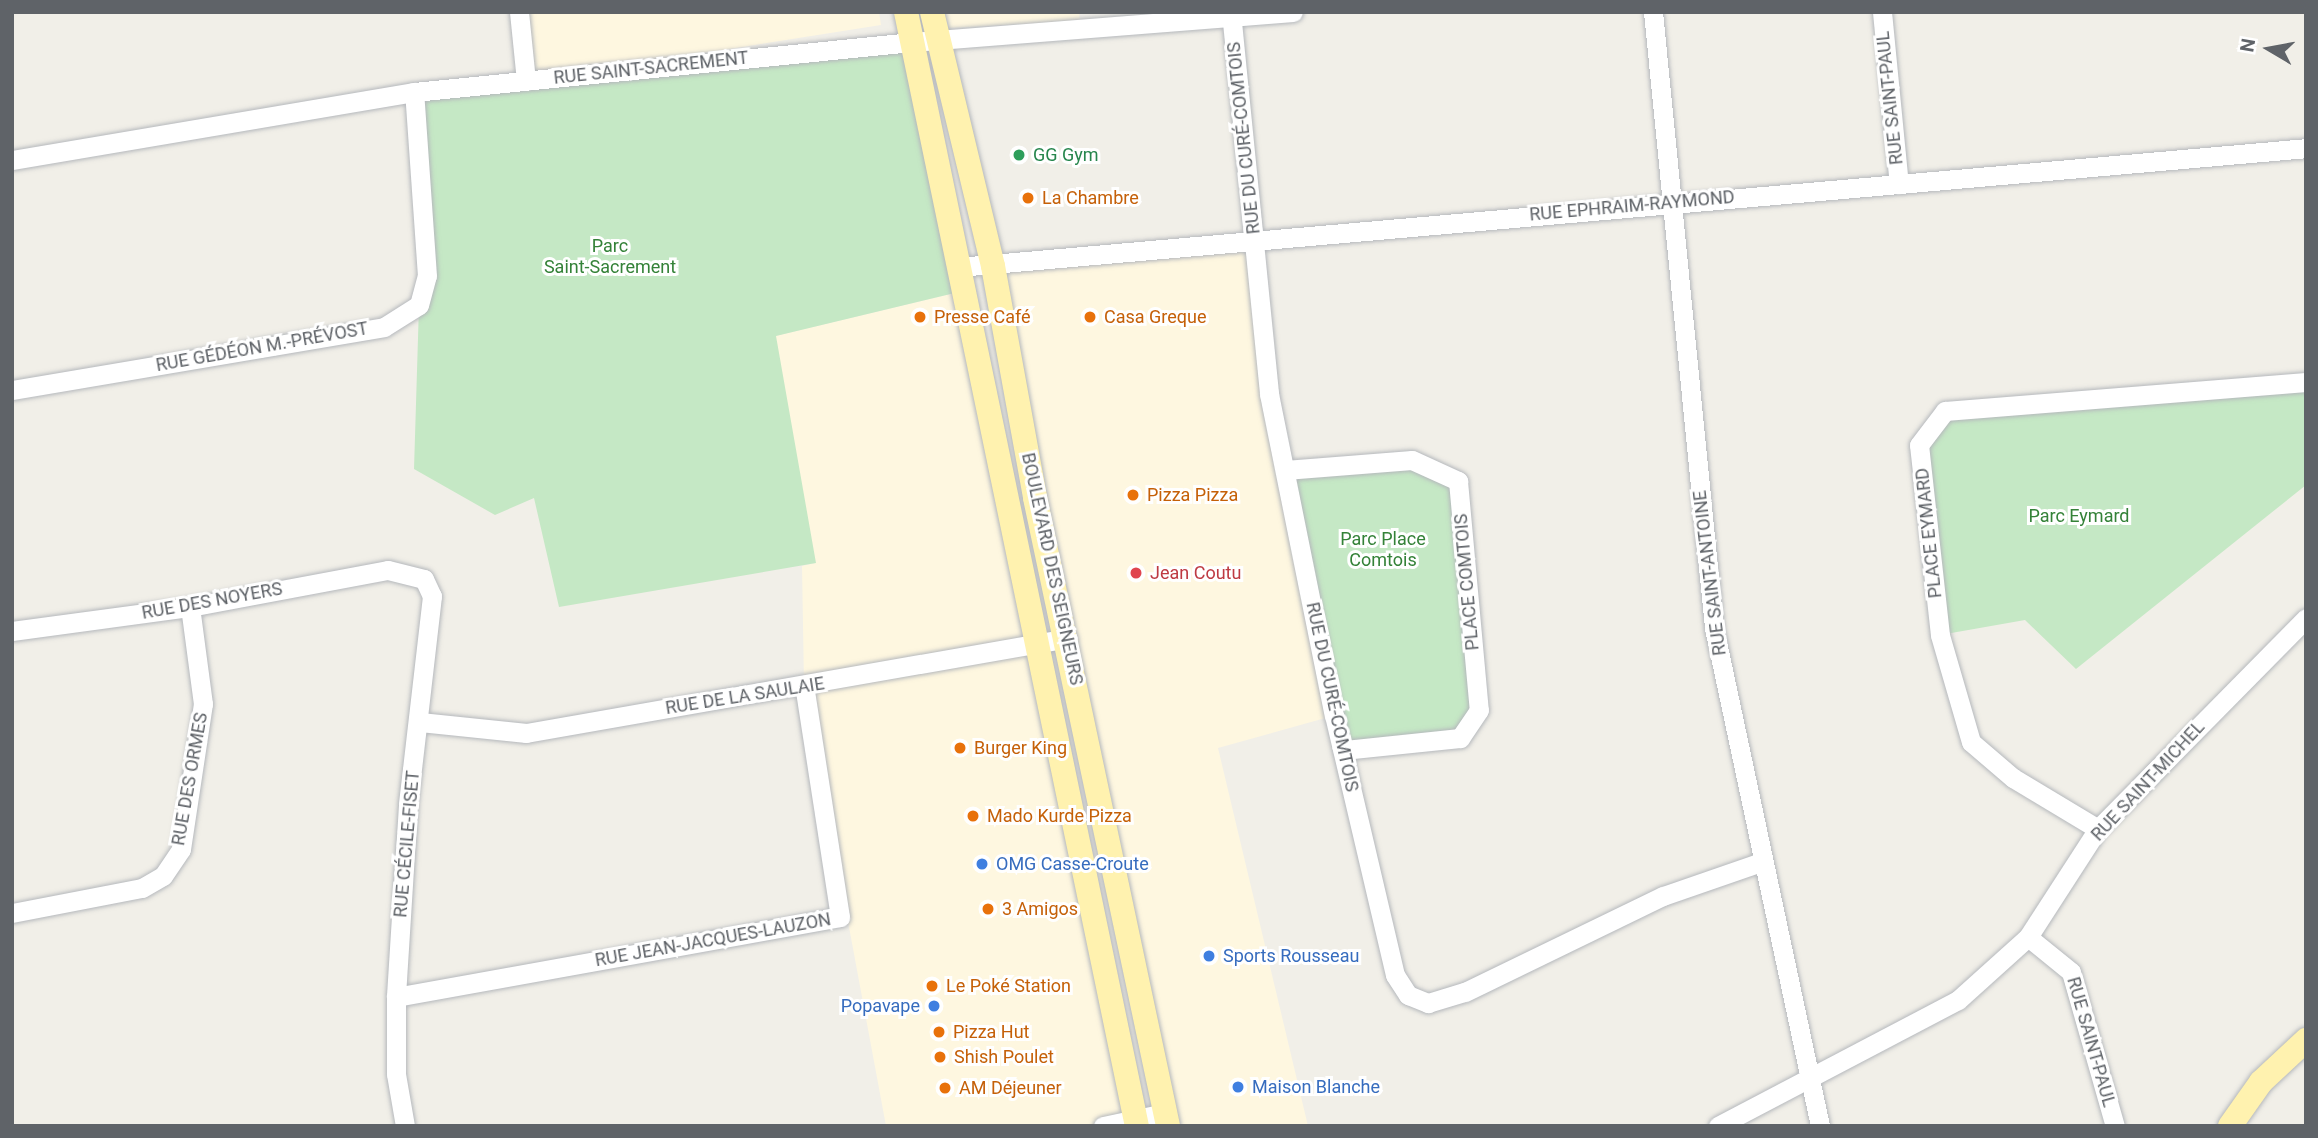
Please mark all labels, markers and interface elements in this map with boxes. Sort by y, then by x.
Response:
north arrow [2234,14,2304,84]
street label: RUE SAINT-PAUL [1872,30,1908,166]
text: N [2235,37,2260,54]
street label: RUE DU CURÉ-COMTOIS [1223,41,1265,235]
street label: RUE SAINT-SACREMENT [553,47,749,89]
place label: GG Gym [1033,144,1099,166]
marker: GG Gym [1011,147,1027,163]
street label: RUE EPHRAIM-RAYMOND [1529,186,1735,226]
place label: La Chambre [1042,187,1139,209]
marker: La Chambre [1020,190,1036,206]
park label: Parc Saint-Sacrement [544,236,676,278]
place label: Presse Café [934,306,1031,328]
place label: Casa Greque [1104,306,1206,328]
marker: Presse Café [912,309,928,325]
marker: Casa Greque [1082,309,1098,325]
street label: RUE GÉDÉON M.-PRÉVOST [154,318,370,376]
street label: BOULEVARD DES SEIGNEURS [1017,451,1087,687]
street label: PLACE EYMARD [1911,467,1947,599]
place label: Pizza Pizza [1147,484,1238,506]
marker: Pizza Pizza [1125,487,1141,503]
street label: RUE SAINT-ANTOINE [1689,489,1731,657]
park label: Parc Eymard [2028,505,2130,527]
street label: PLACE COMTOIS [1450,513,1484,651]
park label: Parc Place Comtois [1340,529,1426,572]
place label: Jean Coutu [1150,562,1241,584]
marker: Jean Coutu [1128,565,1144,581]
street label: RUE DES NOYERS [140,578,284,624]
street label: RUE DU CURÉ-COMTOIS [1301,600,1363,794]
street label: RUE DE LA SAULAIE [664,673,826,719]
street label: RUE DES ORMES [168,711,212,847]
street label: RUE SAINT-MICHEL [2087,717,2209,845]
place label: Burger King [974,737,1067,759]
marker: Burger King [952,740,968,756]
street label: RUE CÉCILE-FISET [390,770,424,918]
place label: Mado Kurde Pizza [987,805,1132,827]
marker: Mado Kurde Pizza [965,808,981,824]
place label: OMG Casse-Croute [996,853,1149,875]
marker: OMG Casse-Croute [974,856,990,872]
place label: 3 Amigos [1002,898,1078,920]
marker: 3 Amigos [980,901,996,917]
street label: RUE JEAN-JACQUES-LAUZON [593,909,833,971]
place label: Sports Rousseau [1223,945,1359,967]
marker: Sports Rousseau [1201,948,1217,964]
place label: Le Poké Station [946,975,1071,997]
street label: RUE SAINT-PAUL [2062,975,2120,1109]
marker: Le Poké Station [924,978,940,994]
place label: Popavape [841,995,920,1017]
marker: Popavape [926,998,942,1014]
place label: Pizza Hut [953,1021,1030,1043]
marker: Pizza Hut [931,1024,947,1040]
place label: Shish Poulet [954,1046,1054,1068]
marker: Shish Poulet [932,1049,948,1065]
place label: Maison Blanche [1252,1076,1380,1098]
place label: AM Déjeuner [959,1077,1062,1099]
marker: Maison Blanche [1230,1079,1246,1095]
marker: AM Déjeuner [937,1080,953,1096]

